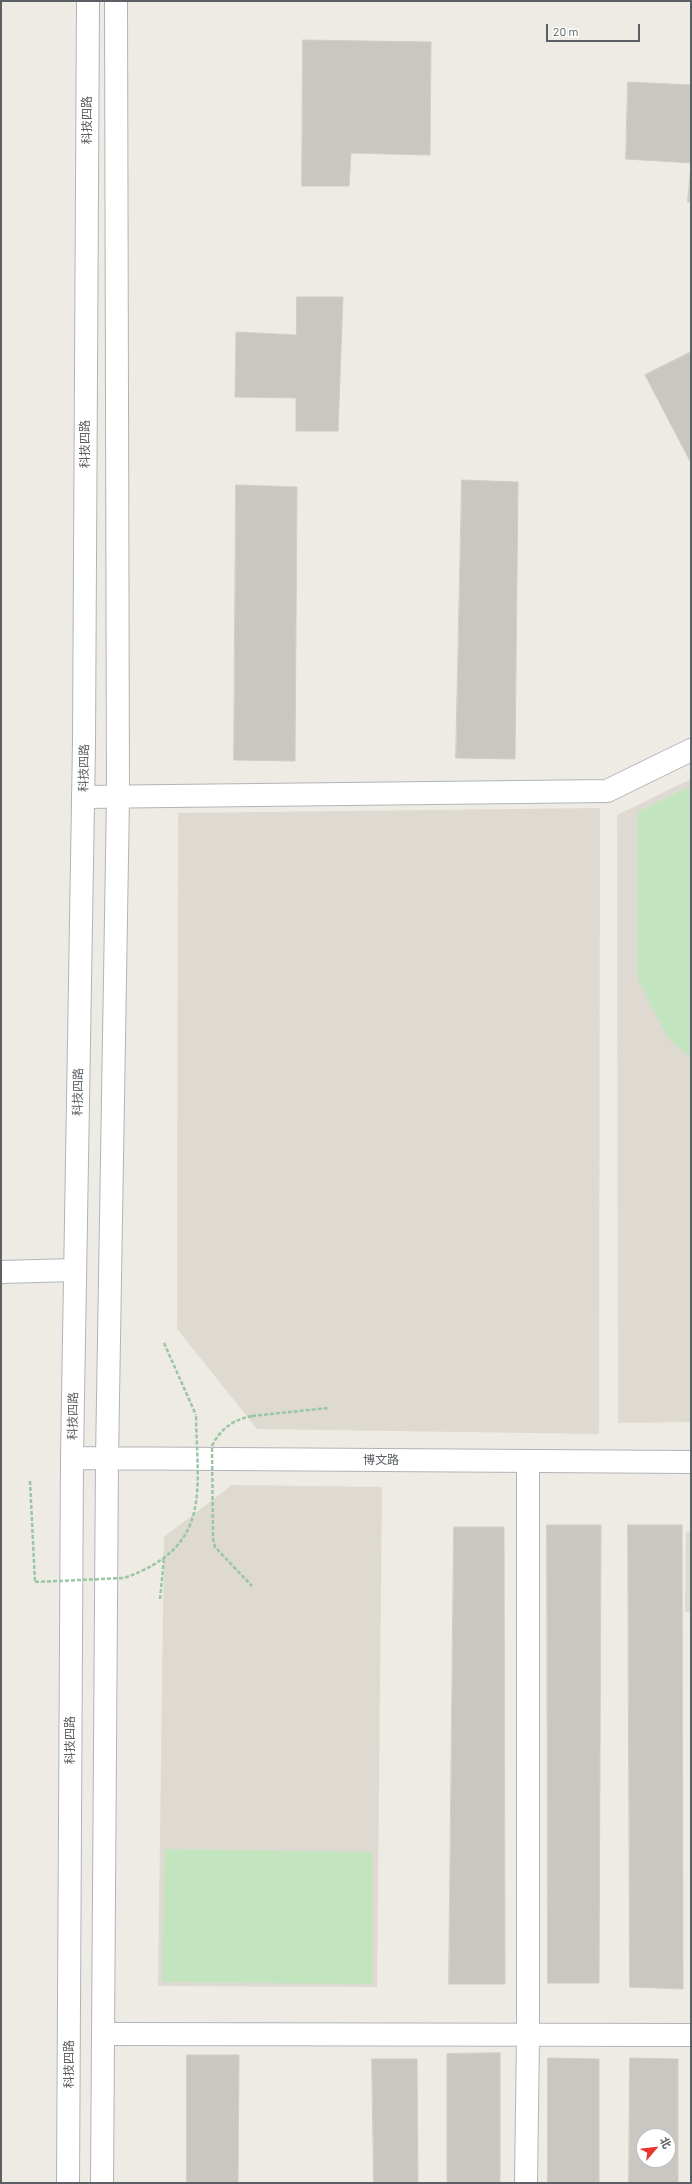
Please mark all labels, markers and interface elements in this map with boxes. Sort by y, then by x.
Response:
scale bar [548,16,642,42]
text: 20 m [553,24,579,38]
street label: 科技四路 [80,96,94,144]
street label: 科技四路 [78,420,92,468]
street label: 科技四路 [76,744,92,792]
street label: 科技四路 [70,1068,86,1116]
street label: 科技四路 [65,1392,81,1440]
street label: 博文路 [363,1453,399,1467]
street label: 科技四路 [63,1716,77,1764]
street label: 科技四路 [62,2040,76,2088]
north arrow [636,2128,676,2168]
text: 北 [658,2135,674,2151]

